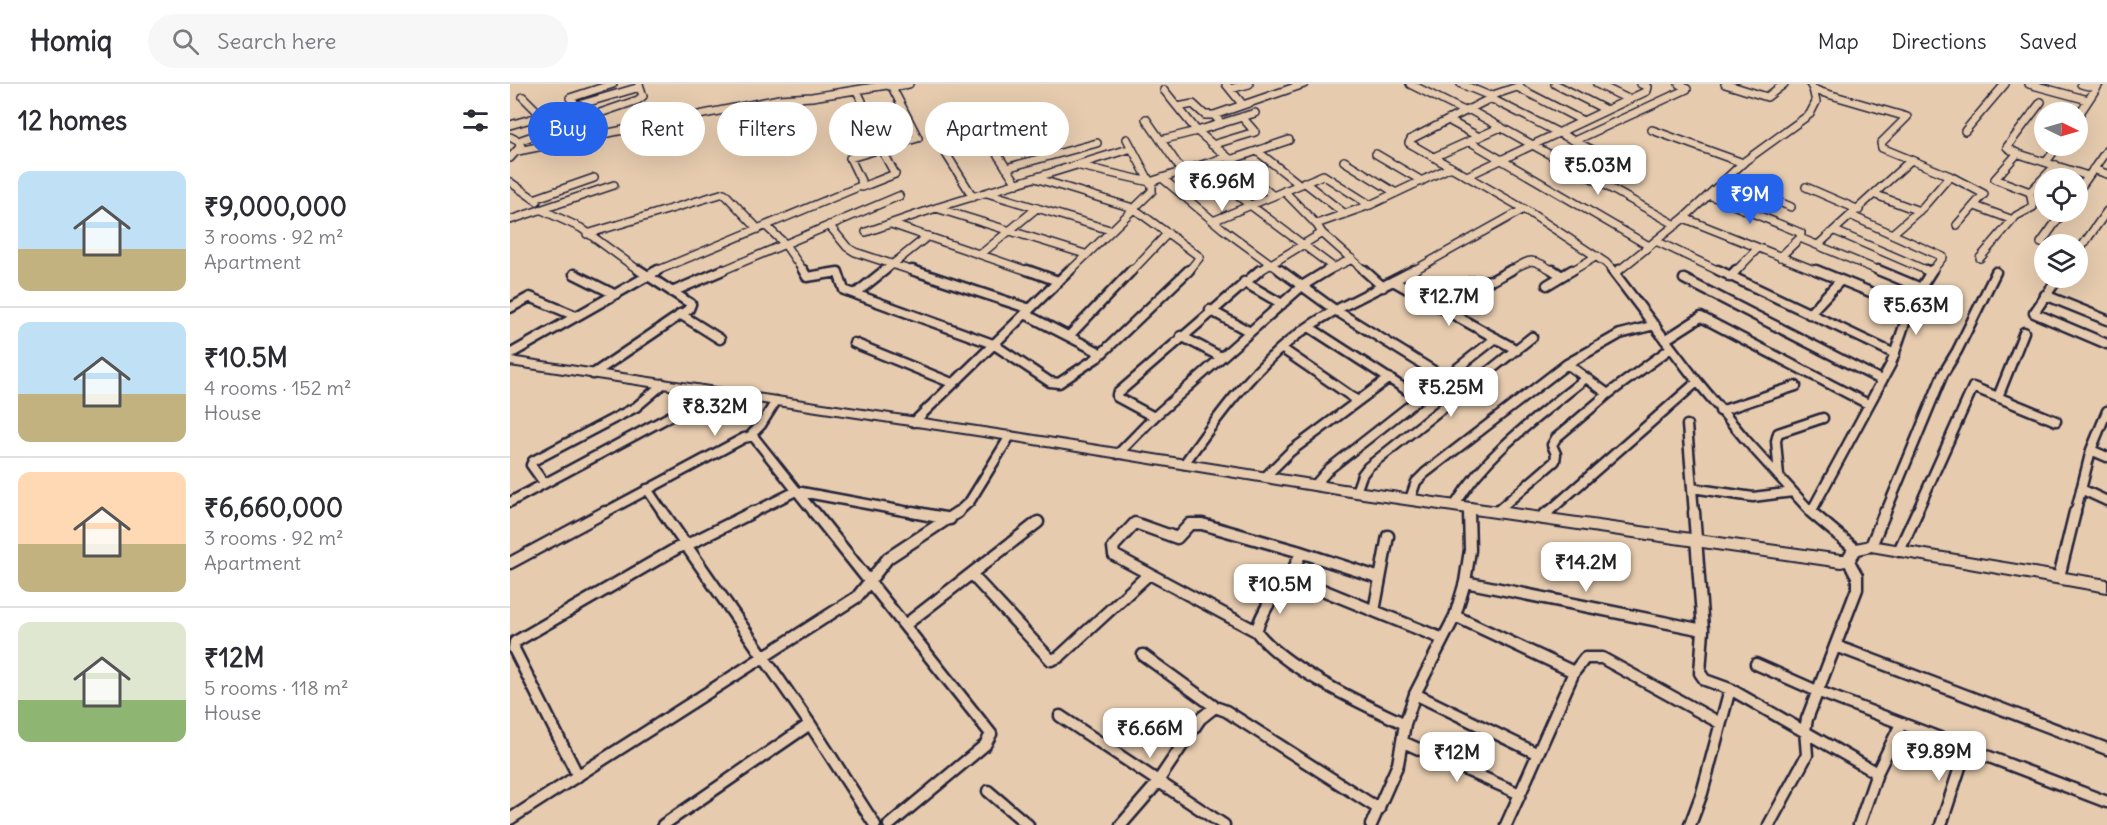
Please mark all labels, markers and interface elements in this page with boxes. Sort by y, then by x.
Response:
search box [148,14,568,68]
text: Homiq [30,23,112,59]
icon: search [169,25,202,58]
text: Search here [217,27,336,55]
text: Map [1818,28,1859,55]
text: Directions [1892,28,1986,55]
text: Saved [2019,28,2077,55]
chip: Buy [528,102,608,156]
chip: Rent [620,102,705,156]
chip: Filters [717,102,817,156]
chip: New [829,102,913,156]
chip: Apartment [925,102,1069,156]
north arrow [2034,102,2088,156]
map controls [2034,102,2088,288]
text: 12 homes [18,104,127,137]
icon: filters [459,104,492,137]
pin: ₹5.03M [1549,145,1647,196]
text: ₹5.03M [1564,152,1632,177]
pin: ₹6.96M [1173,161,1271,212]
text: ₹6.96M [1189,168,1255,193]
button: locate [2034,168,2088,222]
pin: ₹9M [1721,174,1779,225]
text: ₹9M [1730,181,1770,206]
text: ₹9,000,000 [204,190,347,223]
icon: home [66,195,138,267]
text: 3 rooms · 92 m² [204,224,343,249]
button: layers [2034,234,2088,288]
text: Apartment [204,249,301,274]
pin: ₹12.7M [1400,276,1498,327]
text: ₹12.7M [1419,283,1479,308]
pin: ₹5.63M [1867,285,1965,336]
text: ₹5.63M [1883,292,1949,317]
text: ₹10.5M [204,341,288,374]
icon: home [66,346,138,418]
pin: ₹5.25M [1402,367,1500,418]
text: ₹5.25M [1418,374,1484,399]
text: 4 rooms · 152 m² [204,375,352,400]
pin: ₹8.32M [666,386,764,437]
text: ₹8.32M [682,393,748,418]
text: House [204,400,261,425]
text: ₹6,660,000 [204,491,343,524]
icon: home [66,496,138,568]
text: 3 rooms · 92 m² [204,525,343,550]
pin: ₹14.2M [1537,542,1635,593]
text: ₹14.2M [1555,549,1617,574]
text: Apartment [204,550,301,575]
pin: ₹10.5M [1231,564,1329,615]
text: ₹10.5M [1248,571,1312,596]
text: ₹12M [204,641,265,674]
icon: home [66,646,138,718]
text: 5 rooms · 118 m² [204,675,349,700]
text: House [204,700,261,725]
pin: ₹6.66M [1101,708,1199,759]
text: ₹6.66M [1117,715,1183,740]
pin: ₹9.89M [1890,731,1988,782]
pin: ₹12M [1421,732,1493,783]
text: ₹9.89M [1906,738,1972,763]
text: ₹12M [1434,739,1480,764]

